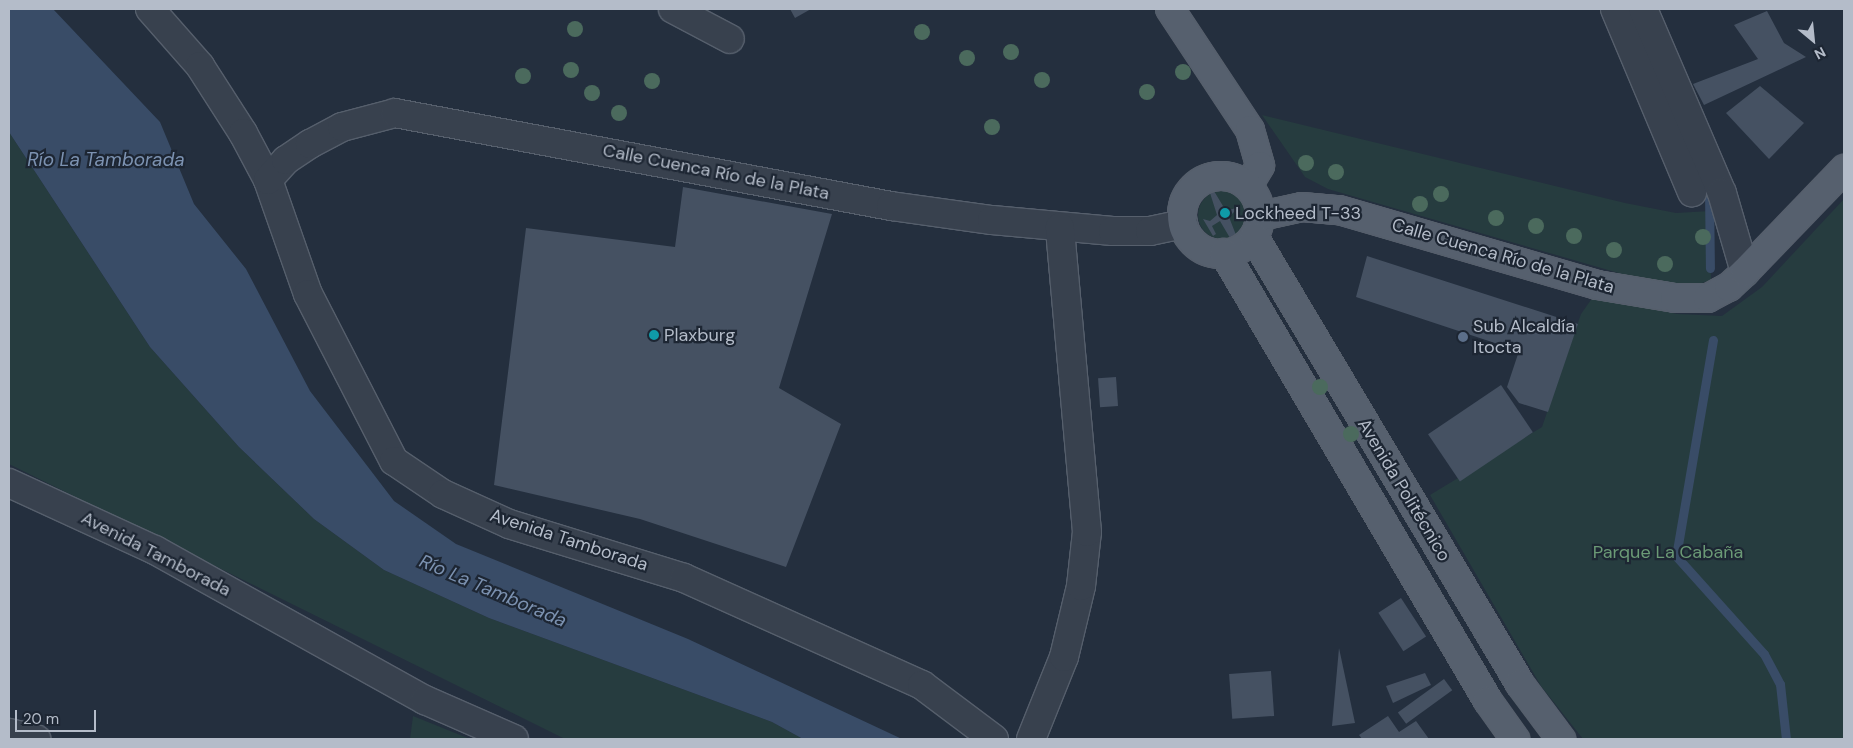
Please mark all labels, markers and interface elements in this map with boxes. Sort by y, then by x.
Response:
north arrow [1788,15,1838,65]
text: N [1811,43,1829,64]
street label: Calle Cuenca Río de la Plata [601,139,831,205]
water label: Río La Tamborada [27,149,185,171]
place label: Lockheed T-33 [1235,202,1361,224]
marker: Lockheed T-33 [1219,207,1231,219]
street label: Calle Cuenca Río de la Plata [1389,214,1617,298]
place label: Sub Alcaldía Itocta [1473,316,1575,358]
place label: Plaxburg [664,324,735,346]
marker: Plaxburg [648,329,660,341]
marker: Sub Alcaldía Itocta [1457,331,1469,343]
street label: Avenida Politécnico [1353,415,1455,565]
street label: Avenida Tamborada [487,504,651,576]
street label: Avenida Tamborada [78,507,234,601]
park label: Parque La Cabaña [1593,541,1743,563]
water label: Río La Tamborada [416,550,570,632]
scale bar [18,700,99,732]
text: 20 m [23,709,59,729]

